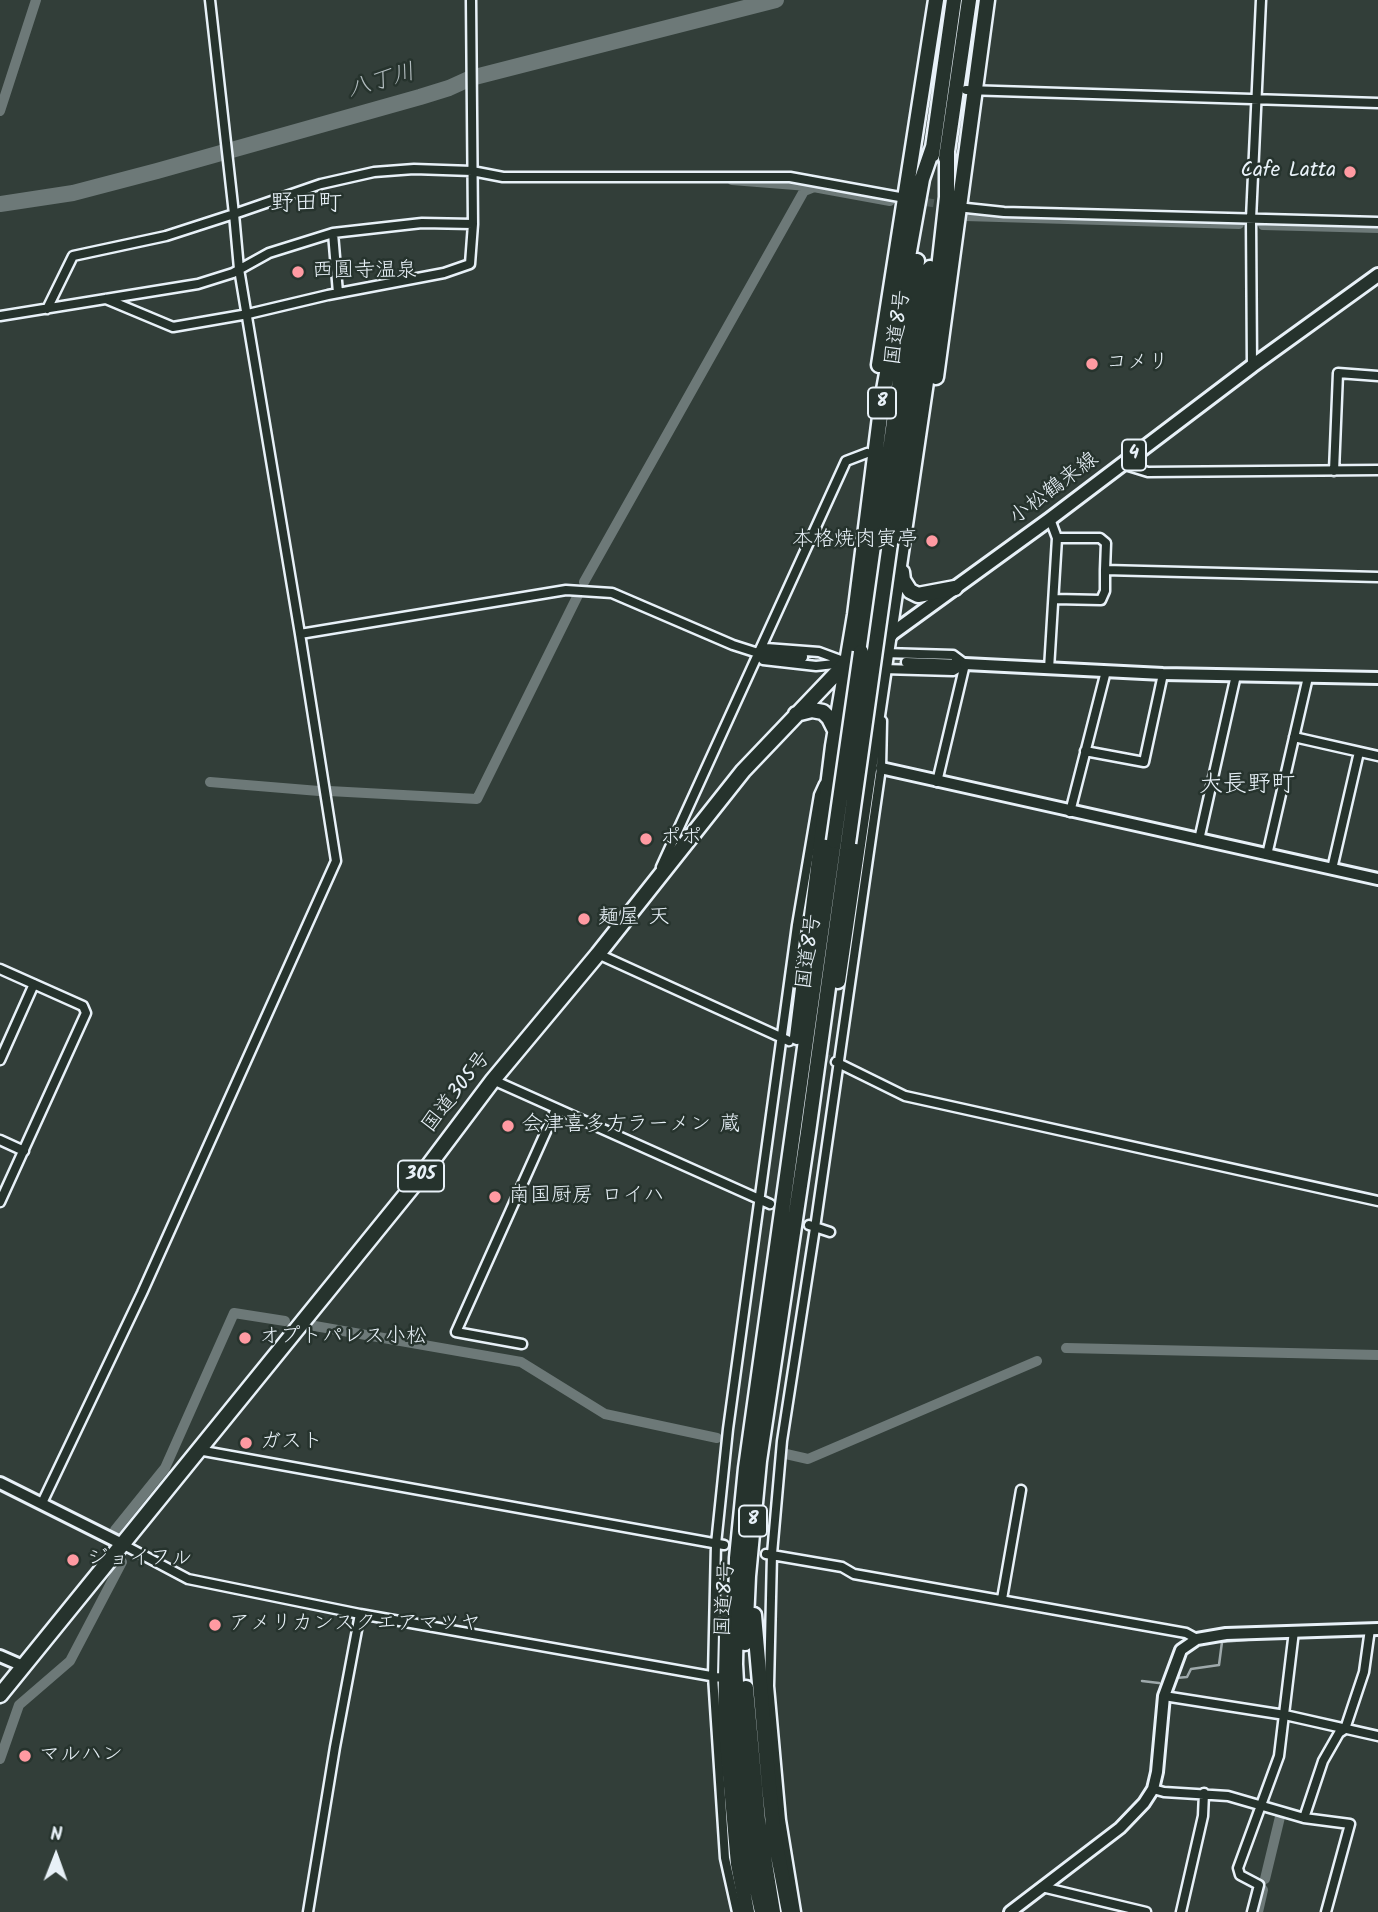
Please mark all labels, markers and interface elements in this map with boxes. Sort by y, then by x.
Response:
water label: 八丁川 [345,60,419,106]
place label: Cafe Latta [1240,159,1336,185]
marker: Cafe Latta [1342,164,1358,180]
district label: 野田町 [270,192,342,220]
place label: 西圓寺温泉 [312,259,417,285]
marker: 西圓寺温泉 [290,264,306,280]
street label: 国道8号 [882,289,918,367]
place label: コメリ [1106,351,1169,377]
marker: コメリ [1084,356,1100,372]
road number: 8 [868,388,896,418]
road number: 4 [1122,440,1146,470]
street label: 小松鶴来線 [1005,448,1105,532]
place label: 本格焼肉寅亭 [792,528,918,554]
marker: 本格焼肉寅亭 [924,533,940,549]
district label: 大長野町 [1199,773,1295,801]
place label: ポポ [660,826,702,852]
marker: ポポ [638,831,654,847]
place label: 麺屋 天 [598,906,669,932]
marker: 麺屋 天 [576,911,592,927]
street label: 国道8号 [793,913,829,991]
street label: 国道305号 [418,1047,498,1139]
place label: 会津喜多方ラーメン 蔵 [522,1113,740,1139]
marker: 会津喜多方ラーメン 蔵 [500,1118,516,1134]
road number: 305 [398,1160,444,1192]
place label: 南国厨房 ロイハ [509,1184,664,1210]
marker: 南国厨房 ロイハ [487,1189,503,1205]
place label: オプトパレス小松 [259,1325,427,1351]
marker: オプトパレス小松 [237,1330,253,1346]
place label: ガスト [260,1430,323,1456]
marker: ガスト [238,1435,254,1451]
road number: 8 [739,1506,767,1536]
place label: ジョイフル [87,1547,192,1573]
marker: ジョイフル [65,1552,81,1568]
street label: 国道8号 [712,1561,742,1637]
place label: アメリカンスクエアマツヤ [229,1612,481,1638]
marker: アメリカンスクエアマツヤ [207,1617,223,1633]
place label: マルハン [39,1743,123,1769]
marker: マルハン [17,1748,33,1764]
text: N [50,1820,63,1850]
north arrow [21,1821,91,1891]

